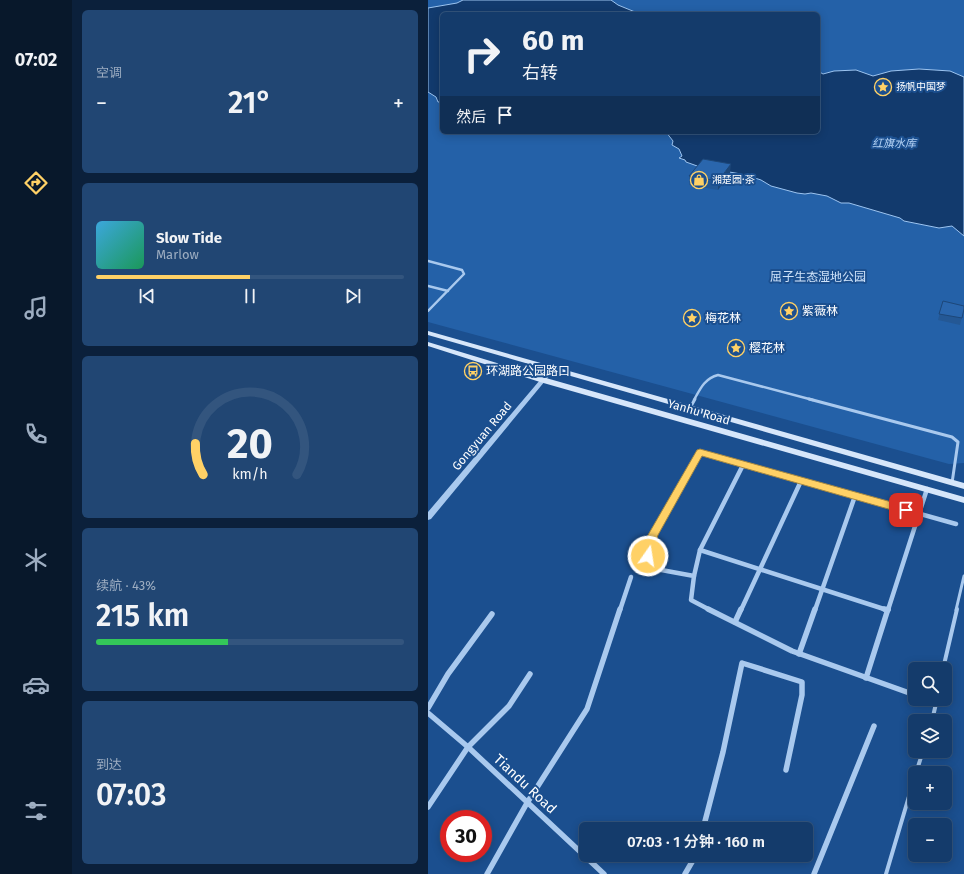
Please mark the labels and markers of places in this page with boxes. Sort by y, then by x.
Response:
place icon: 扬帆中国梦 [873,77,893,97]
place label: 扬帆中国梦 [896,81,946,93]
shop icon: 湘楚园·茶 [689,170,709,190]
place label: 湘楚园·茶 [712,174,755,186]
place icon: 紫薇林 [779,301,799,321]
place label: 紫薇林 [802,304,838,318]
place icon: 梅花林 [682,308,702,328]
place label: 梅花林 [705,311,741,325]
place icon: 樱花林 [726,338,746,358]
place label: 樱花林 [749,341,785,355]
bus stop icon: 环湖路公园路口 [463,361,483,381]
place label: 环湖路公园路口 [486,364,570,378]
pin [889,493,923,527]

